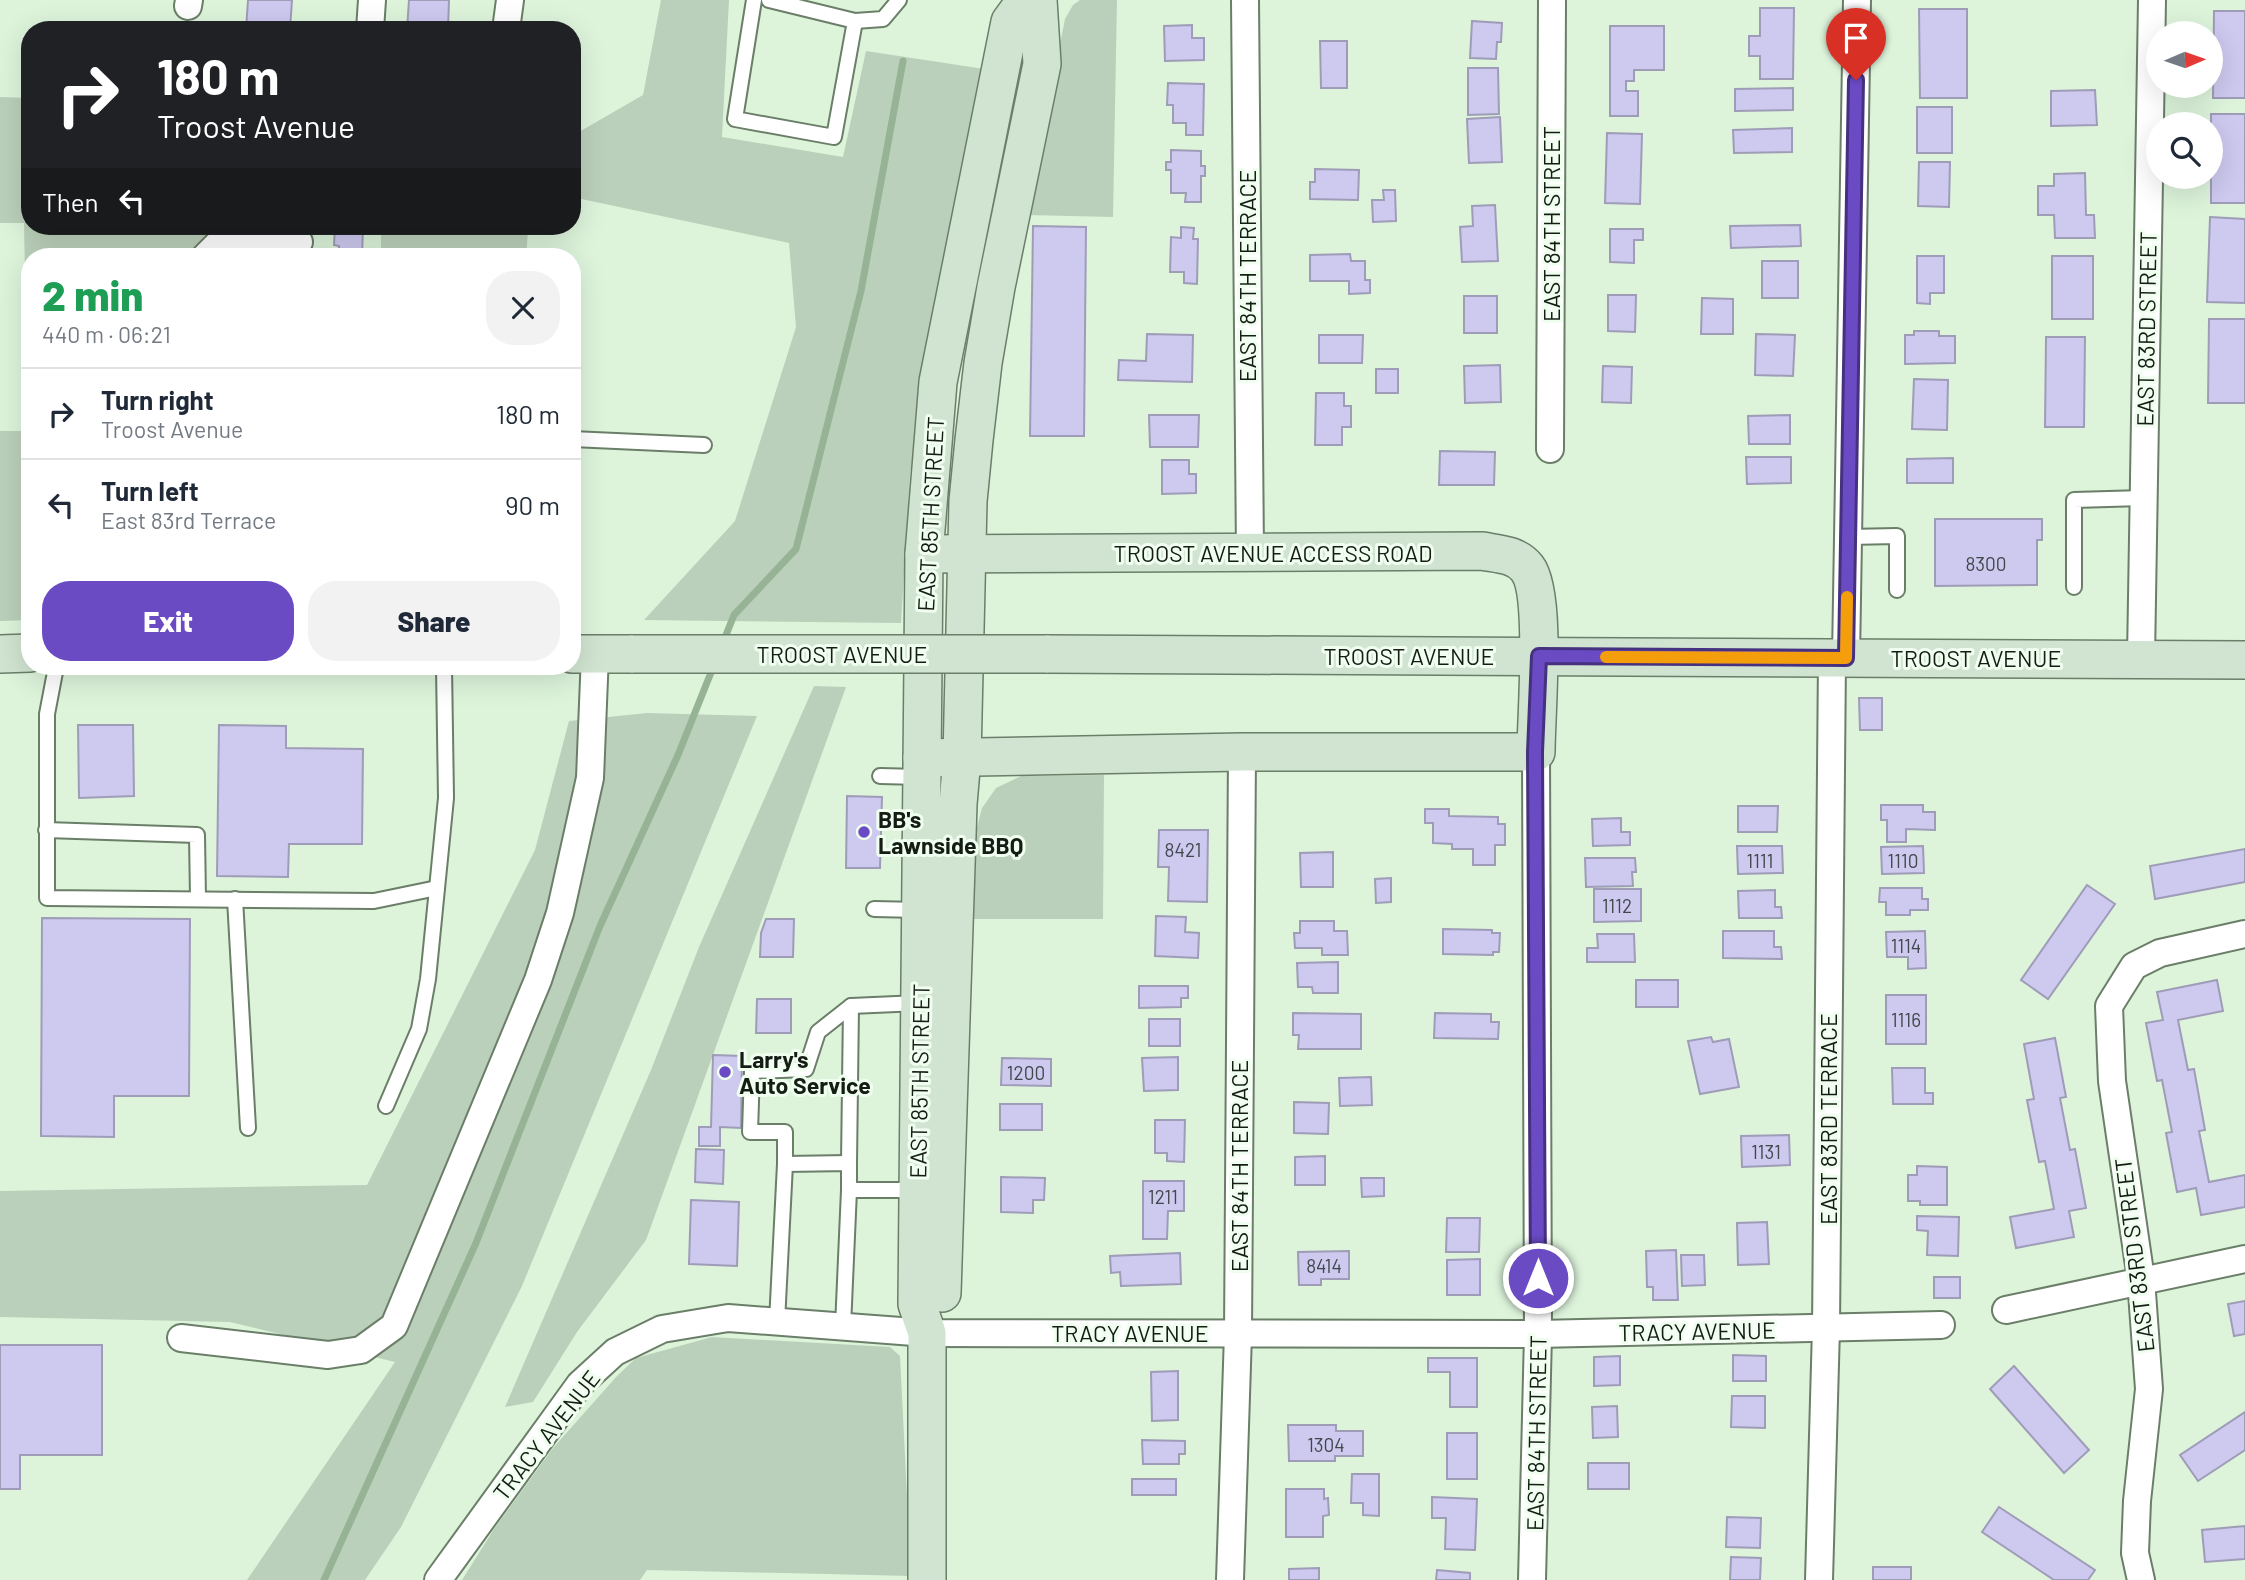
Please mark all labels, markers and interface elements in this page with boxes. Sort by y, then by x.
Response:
pin [1826,8,1886,80]
icon: arrive [1837,19,1875,57]
north arrow [2146,21,2222,98]
map controls [2146,21,2223,189]
text: 180 m [157,46,280,105]
icon: right [42,49,133,140]
text: Troost Avenue [157,106,355,144]
button: search [2146,112,2223,189]
street label: EAST 84TH STREET [1537,126,1565,322]
street label: EAST 84TH TERRACE [1233,170,1261,382]
icon: left [113,182,151,220]
text: Then [42,186,99,217]
street label: EAST 83RD STREET [2130,231,2162,427]
text: 2 min [42,269,143,319]
button: close [486,271,560,345]
text: 440 m · 06:21 [42,320,171,348]
text: Turn right [101,384,214,415]
icon: right [42,395,80,433]
text: 180 m [496,398,560,429]
text: Troost Avenue [101,415,243,443]
street label: EAST 85TH STREET [911,416,949,612]
text: Turn left [101,475,199,506]
icon: left [42,486,80,524]
text: 90 m [505,489,560,520]
text: East 83rd Terrace [101,506,276,534]
street label: TROOST AVENUE ACCESS ROAD [1114,539,1432,567]
house number: 8300 [1965,552,2007,575]
button: Exit [42,581,294,661]
button: Share [308,581,560,661]
street label: TROOST AVENUE [757,640,927,668]
street label: TROOST AVENUE [1324,642,1494,670]
street label: TROOST AVENUE [1891,644,2061,672]
place label: BB's Lawnside BBQ [878,805,1023,859]
marker: BB's Lawnside BBQ [856,824,872,840]
house number: 8421 [1165,838,1201,861]
house number: 1111 [1747,849,1773,872]
house number: 1110 [1888,849,1918,872]
house number: 1112 [1602,894,1632,917]
house number: 1114 [1891,934,1921,957]
street label: EAST 85TH STREET [903,983,935,1179]
house number: 1116 [1891,1008,1921,1031]
street label: EAST 83RD TERRACE [1814,1013,1842,1225]
place label: Larry's Auto Service [739,1045,871,1099]
street label: EAST 84TH TERRACE [1225,1060,1253,1272]
house number: 1200 [1007,1061,1045,1084]
marker: Larry's Auto Service [717,1064,733,1080]
house number: 1131 [1751,1140,1781,1163]
street label: EAST 83RD STREET [2108,1156,2160,1354]
house number: 1211 [1148,1185,1178,1208]
position arrow [1501,1241,1575,1315]
house number: 8414 [1306,1254,1342,1277]
street label: TRACY AVENUE [1618,1316,1776,1346]
street label: TRACY AVENUE [1051,1319,1209,1347]
street label: EAST 84TH STREET [1520,1335,1552,1531]
street label: TRACY AVENUE [487,1364,605,1506]
house number: 1304 [1307,1433,1345,1456]

